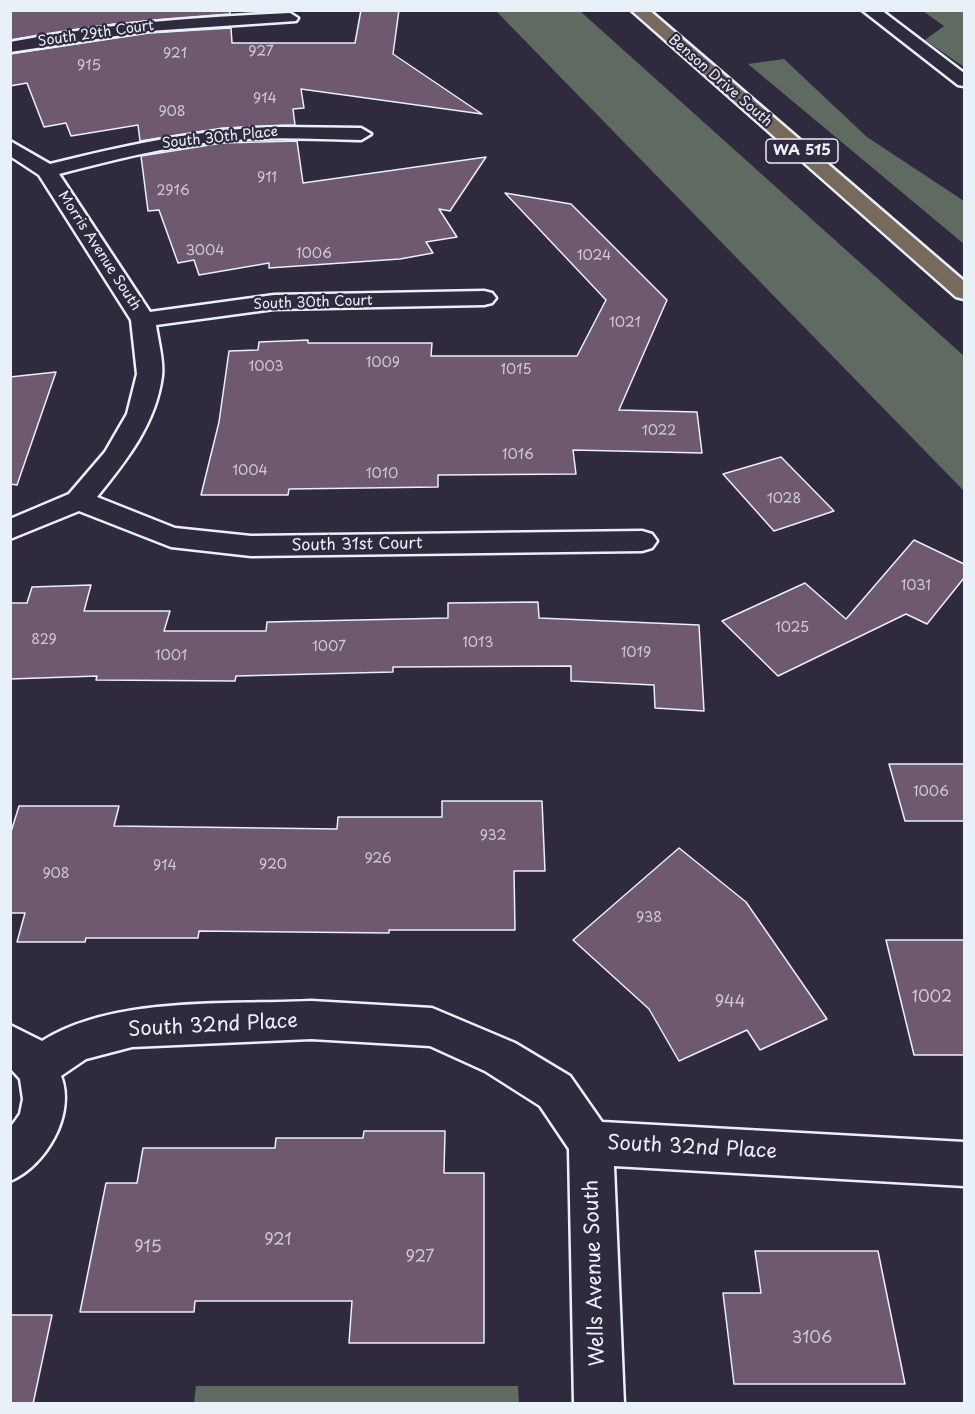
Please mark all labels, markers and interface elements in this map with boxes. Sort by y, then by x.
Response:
street label: South 29th Court [37,18,155,50]
street label: Benson Drive South [665,32,775,130]
house number: 927 [248,44,274,60]
house number: 921 [163,46,187,62]
house number: 915 [77,58,101,74]
house number: 914 [253,91,277,107]
house number: 908 [158,104,186,120]
street label: South 30th Place [161,124,279,152]
road number: WA 515 [766,139,838,163]
house number: 911 [257,170,277,186]
house number: 2916 [156,183,190,199]
street label: Morris Avenue South [54,188,144,314]
house number: 3004 [185,243,225,259]
house number: 1006 [296,246,332,262]
house number: 1024 [577,248,611,264]
street label: South 30th Court [253,293,373,313]
house number: 1021 [609,315,641,331]
house number: 1009 [366,355,400,371]
house number: 1003 [248,359,284,375]
house number: 1015 [501,362,531,378]
house number: 1022 [642,423,676,439]
house number: 1016 [502,447,534,463]
house number: 1004 [232,463,268,479]
house number: 1010 [366,466,398,482]
house number: 1028 [767,491,801,507]
street label: South 31st Court [291,534,423,556]
house number: 1031 [901,578,931,594]
house number: 1025 [775,620,809,636]
house number: 829 [31,632,57,648]
house number: 1013 [462,635,494,651]
house number: 1007 [312,639,346,655]
house number: 1019 [621,645,651,661]
house number: 1001 [155,648,187,664]
house number: 1006 [913,784,949,800]
house number: 932 [480,828,506,844]
house number: 926 [365,851,391,867]
house number: 920 [259,857,287,873]
house number: 914 [153,858,177,874]
house number: 908 [42,866,70,882]
house number: 938 [636,910,662,926]
house number: 1002 [912,988,952,1008]
house number: 944 [715,993,745,1013]
street label: South 32nd Place [128,1010,298,1042]
street label: South 32nd Place [607,1132,777,1164]
street label: Wells Avenue South [580,1179,610,1367]
house number: 921 [264,1231,292,1251]
house number: 915 [134,1238,162,1258]
house number: 927 [406,1248,434,1268]
house number: 3106 [792,1329,832,1349]

